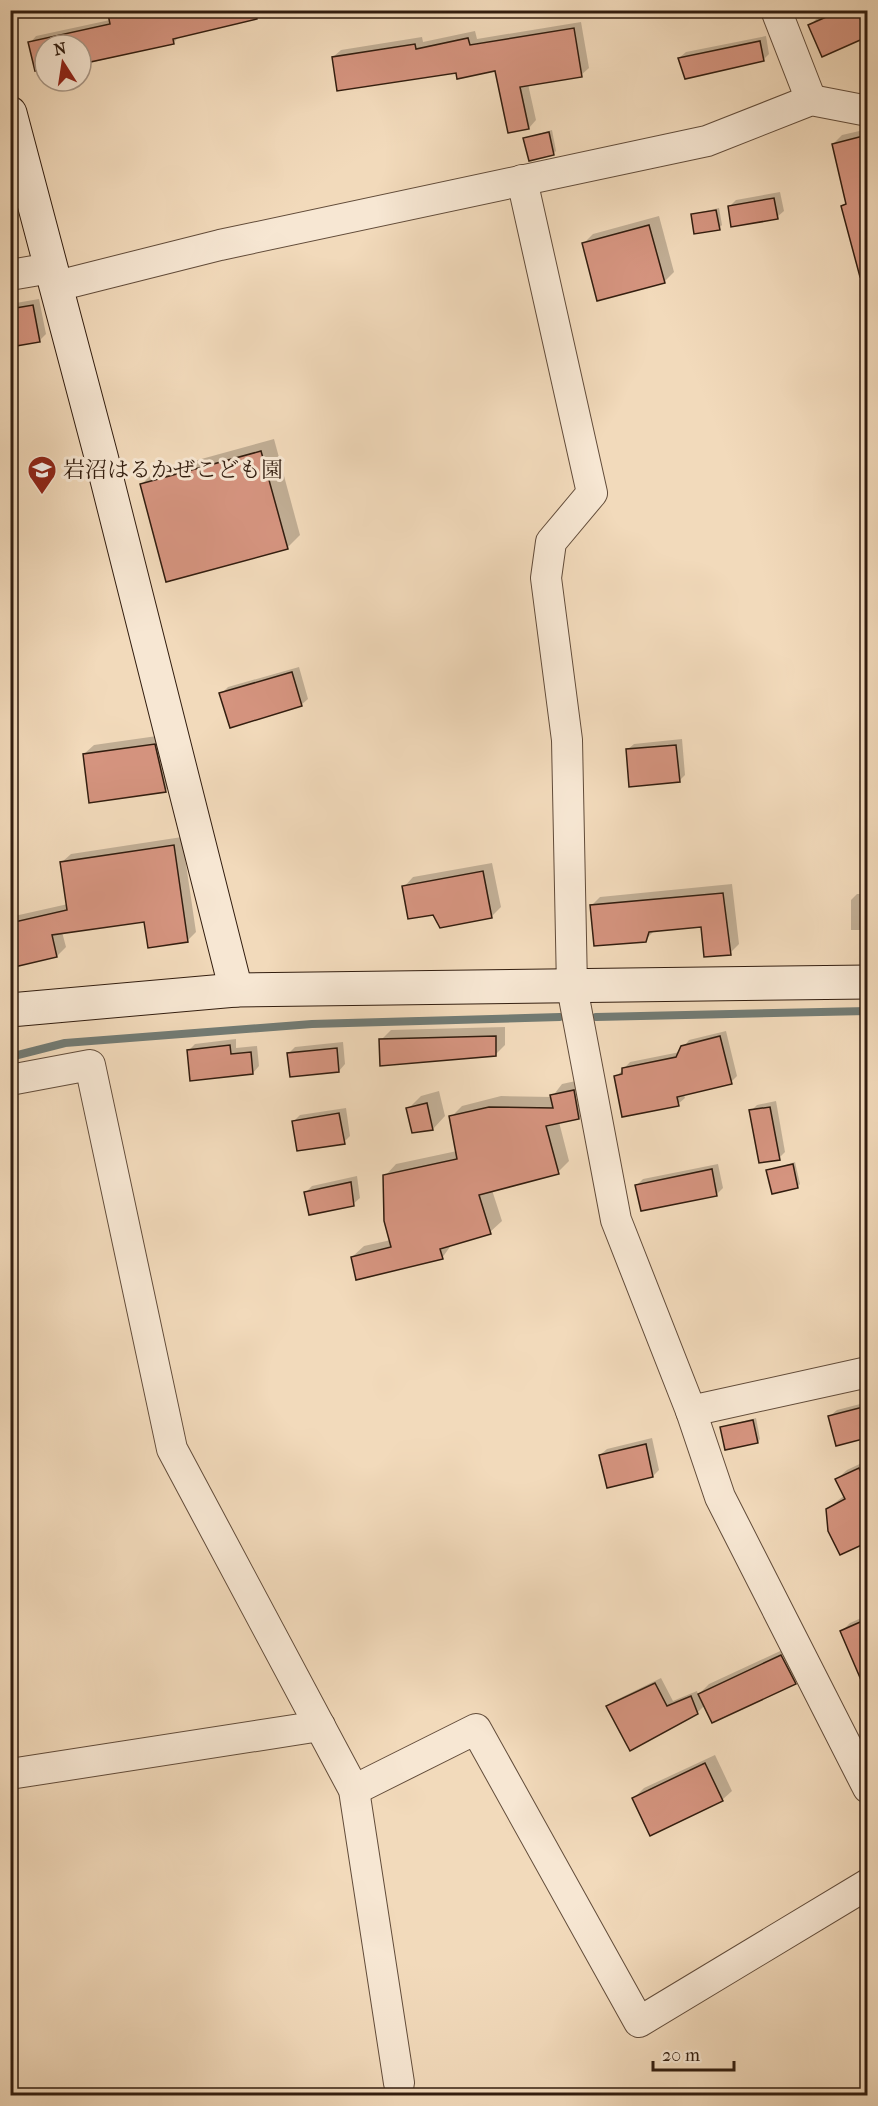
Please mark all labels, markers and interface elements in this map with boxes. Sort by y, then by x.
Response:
north arrow [33,33,93,93]
text: N [52,38,69,59]
school or university icon: 岩沼はるかぜこども園 [26,454,58,496]
place label: 岩沼はるかぜこども園 [63,457,283,483]
scale bar [653,2034,734,2072]
text: 20 m [662,2045,700,2066]

